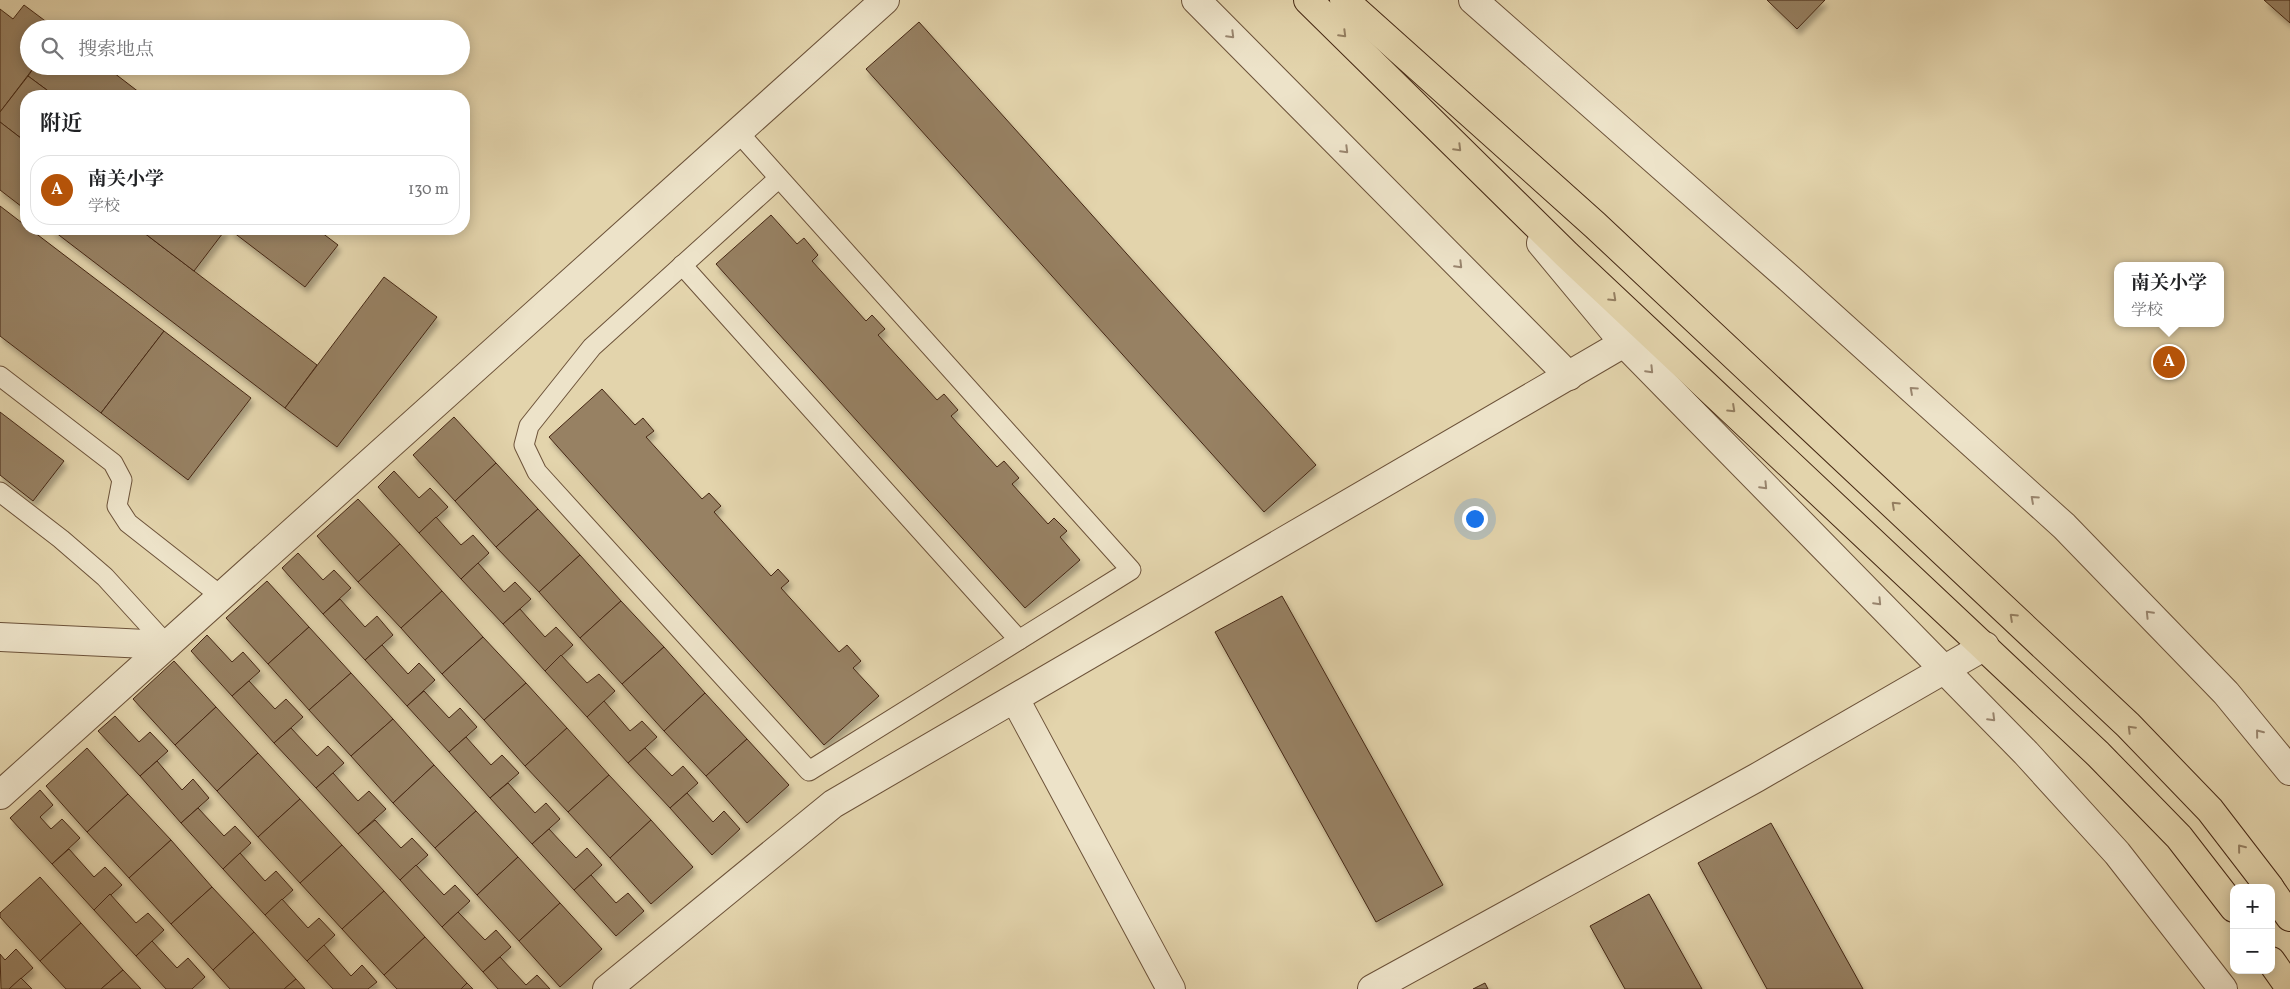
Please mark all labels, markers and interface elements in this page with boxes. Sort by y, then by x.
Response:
search box [20,20,470,75]
one-way arrow [1337,28,1346,37]
one-way arrow [1225,29,1234,38]
icon: search [38,34,66,62]
text: 搜索地点 [78,37,154,63]
text: 附近 [40,110,82,139]
one-way arrow [1453,142,1462,151]
one-way arrow [1339,144,1348,153]
text: 南关小学 [88,167,164,193]
text: A [51,179,63,201]
text: 130 m [408,179,449,201]
text: 学校 [88,196,120,218]
one-way arrow [1454,260,1463,269]
popup [2114,262,2224,327]
text: 南关小学 [2131,271,2207,297]
one-way arrow [1607,292,1616,301]
text: 学校 [2131,300,2163,322]
pin: A [2153,343,2185,381]
one-way arrow [1644,364,1653,373]
one-way arrow [1910,387,1919,396]
one-way arrow [1726,403,1735,412]
one-way arrow [1758,480,1767,489]
one-way arrow [2030,496,2039,505]
one-way arrow [1892,502,1901,511]
your location [1462,506,1488,532]
one-way arrow [1872,596,1881,605]
one-way arrow [2146,610,2155,619]
one-way arrow [2010,614,2019,623]
one-way arrow [1986,712,1995,721]
one-way arrow [2128,725,2137,734]
one-way arrow [2256,730,2265,739]
one-way arrow [2237,845,2246,854]
map controls [2230,884,2275,974]
button: + [2230,884,2275,929]
button: − [2230,929,2275,974]

